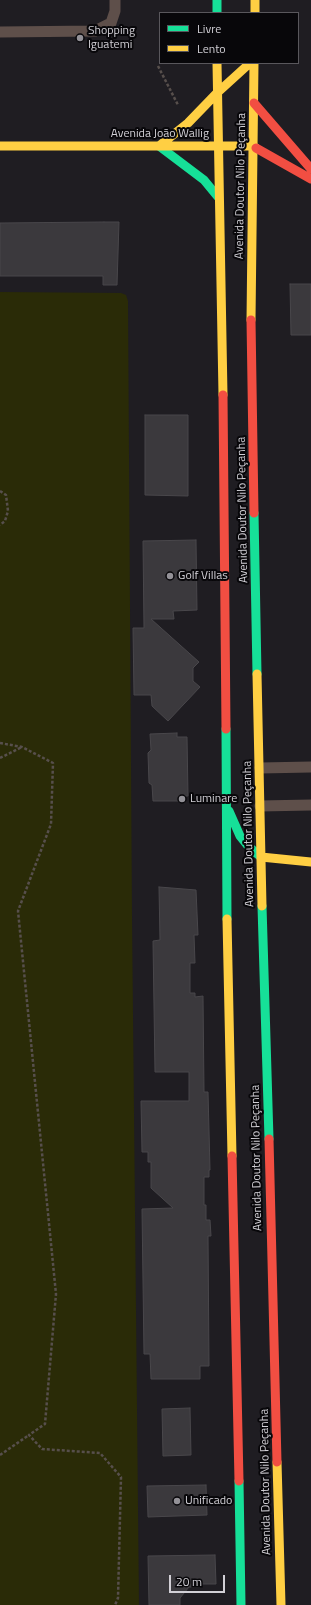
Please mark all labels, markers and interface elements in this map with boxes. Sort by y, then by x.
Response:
legend [159,12,299,64]
text: Livre [197,19,221,38]
place label: Shopping Iguatemi [88,24,135,52]
marker: Shopping Iguatemi [75,33,85,43]
text: Lento [197,39,226,58]
street label: Avenida Doutor Nilo Peçanha [233,113,249,259]
street label: Avenida João Wallig [111,127,209,141]
street label: Avenida Doutor Nilo Peçanha [235,437,251,583]
place label: Golf Villas [178,569,228,583]
marker: Golf Villas [165,571,175,581]
street label: Avenida Doutor Nilo Peçanha [241,761,257,907]
place label: Luminare [190,792,237,806]
marker: Luminare [177,794,187,804]
street label: Avenida Doutor Nilo Peçanha [249,1085,265,1231]
street label: Avenida Doutor Nilo Peçanha [258,1409,274,1555]
place label: Unificado [185,1494,232,1508]
marker: Unificado [172,1496,182,1506]
scale bar [171,1567,227,1593]
text: 20 m [176,1572,202,1591]

